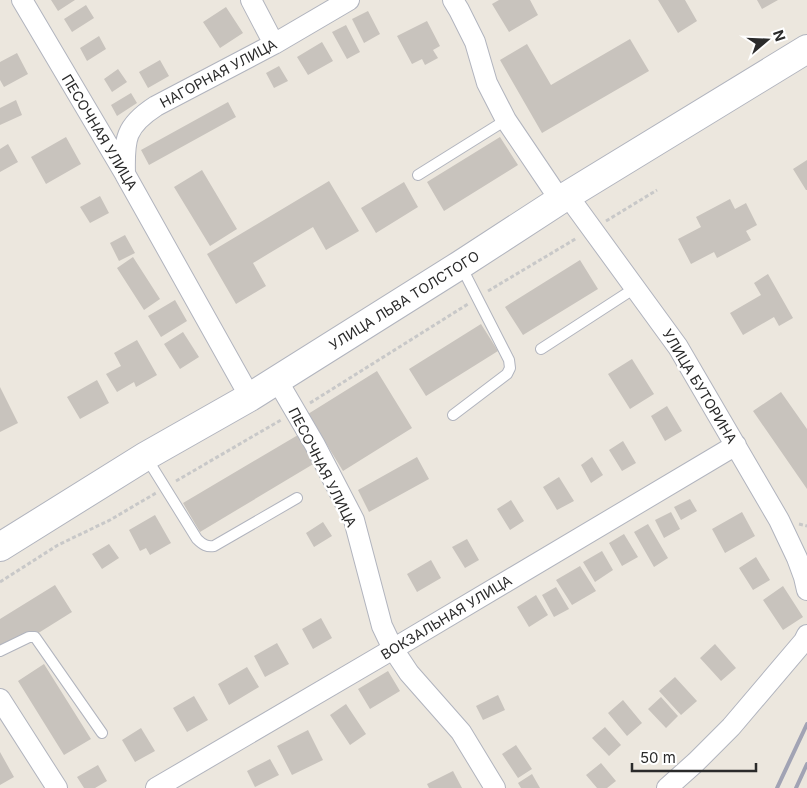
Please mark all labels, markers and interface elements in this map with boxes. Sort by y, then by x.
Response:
north arrow [742,15,792,65]
text: N [770,28,790,43]
street label: НАГОРНАЯ УЛИЦА [157,35,280,111]
street label: ПЕСОЧНАЯ УЛИЦА [59,71,141,193]
street label: УЛИЦА ЛЬВА ТОЛСТОГО [326,247,482,353]
street label: УЛИЦА БУТОРИНА [659,326,741,447]
street label: ПЕСОЧНАЯ УЛИЦА [285,404,361,530]
street label: ВОКЗАЛЬНАЯ УЛИЦА [377,571,515,663]
scale bar [632,740,756,772]
text: 50 m [640,748,676,767]

